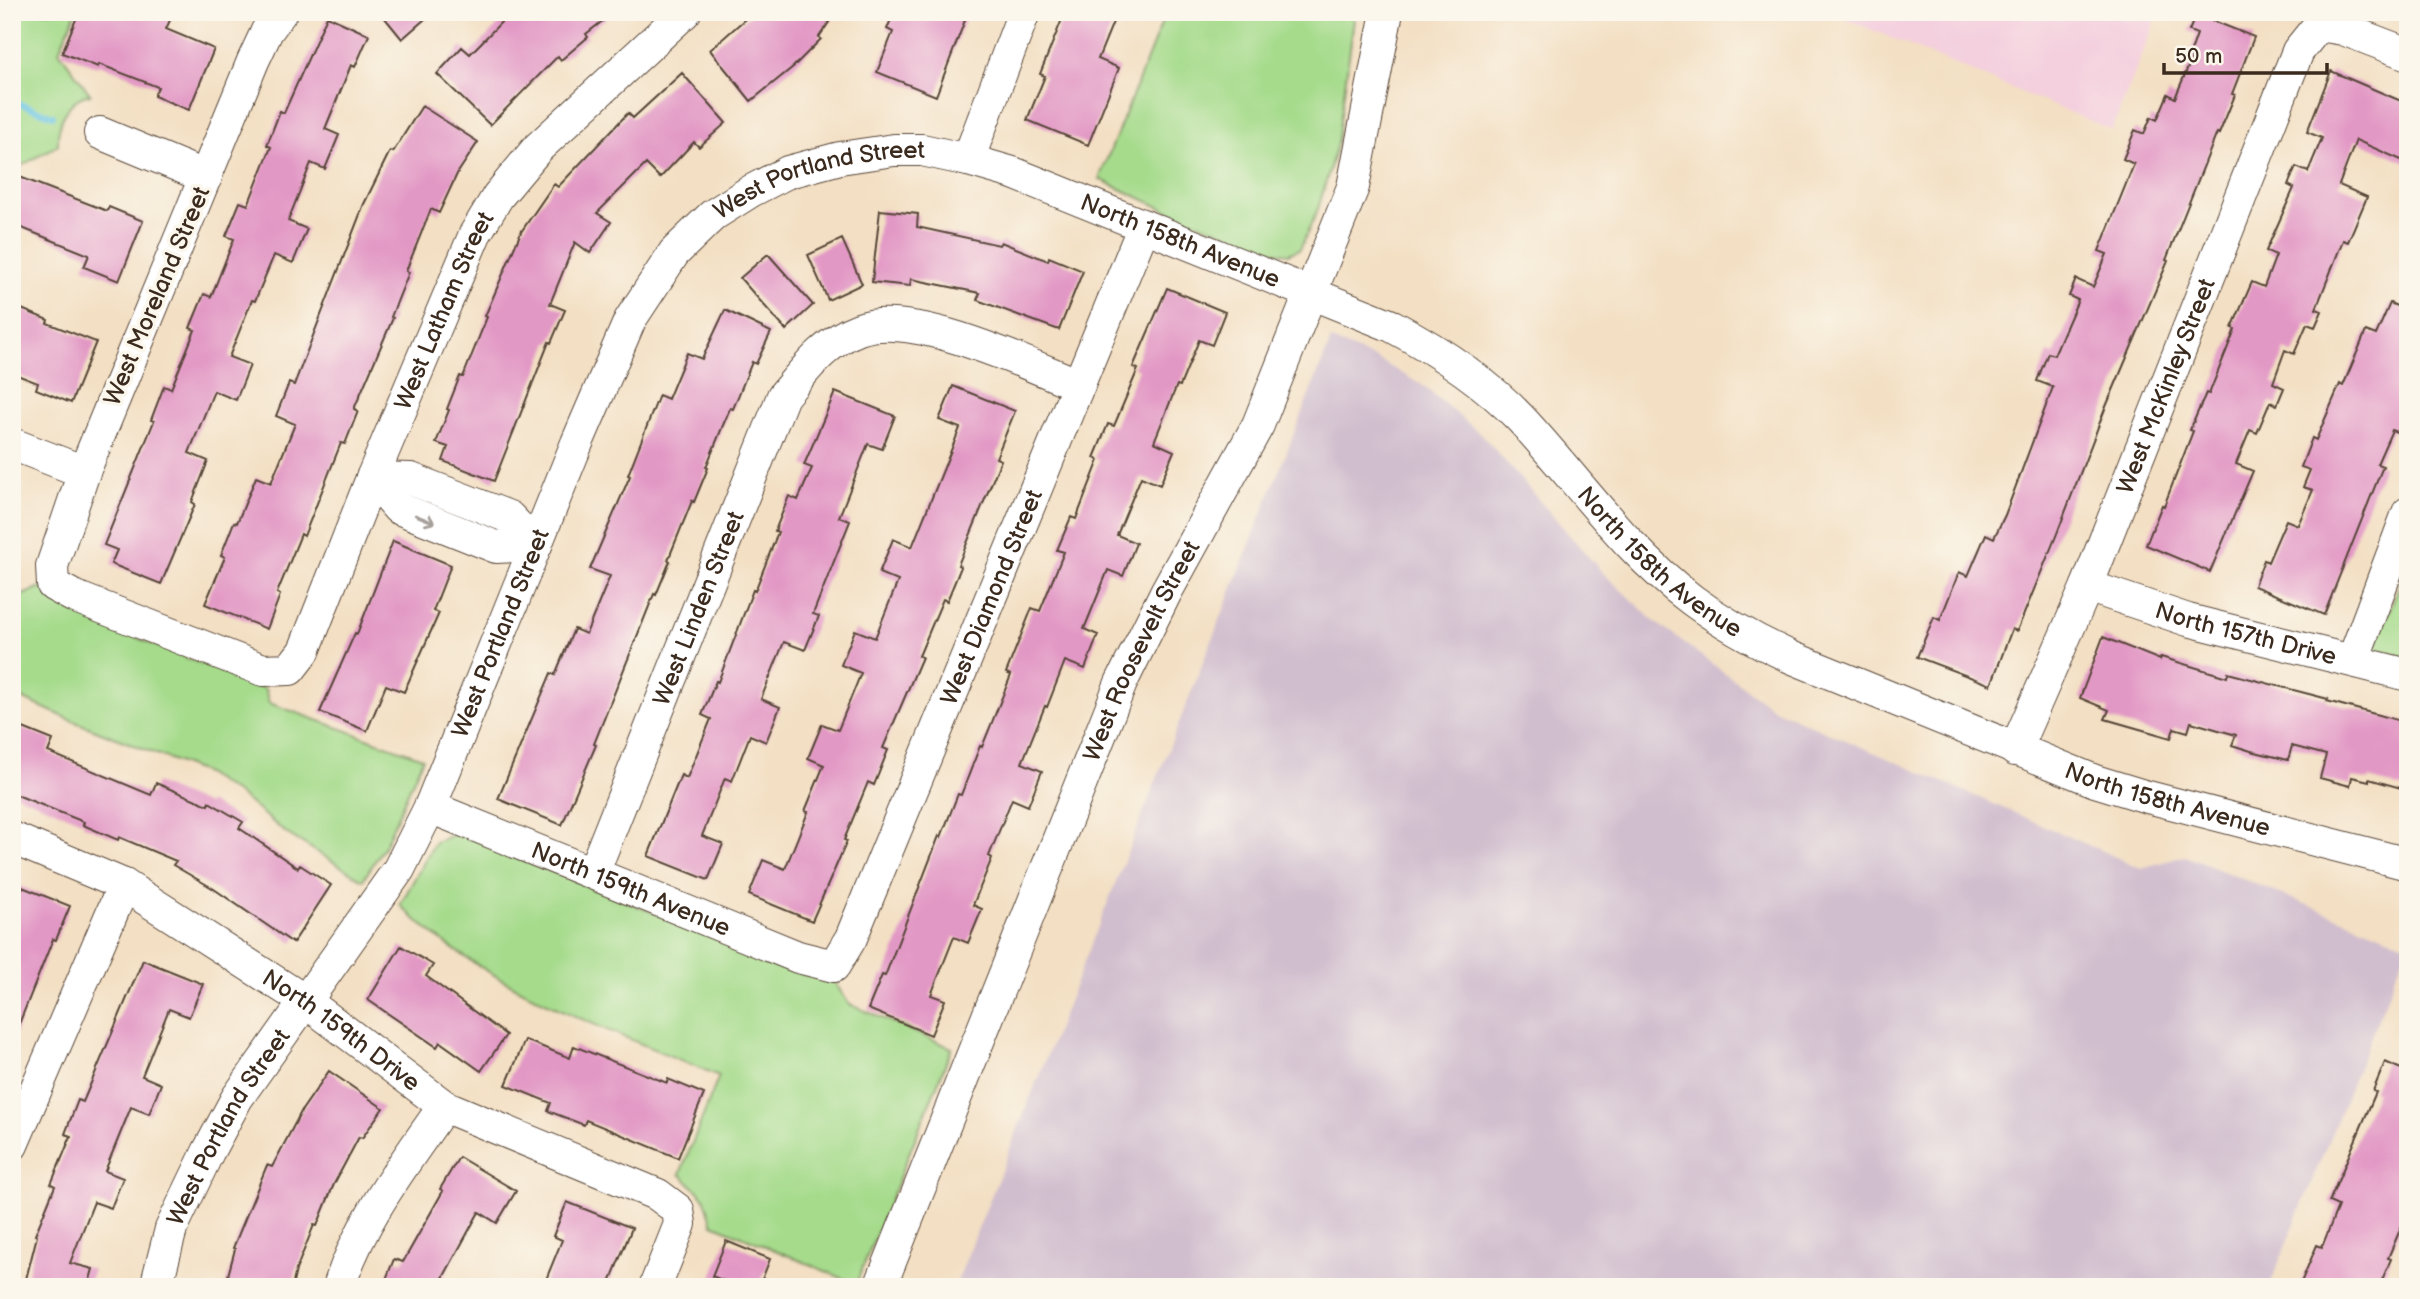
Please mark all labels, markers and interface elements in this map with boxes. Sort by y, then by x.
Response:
scale bar [2164,32,2327,76]
text: 50 m [2175,44,2222,69]
street label: West Portland Street [708,136,925,226]
street label: West Moreland Street [98,182,217,410]
street label: North 158th Avenue [1076,187,1284,294]
street label: West Latham Street [388,205,500,414]
street label: West McKinley Street [2110,274,2222,498]
street label: North 158th Avenue [1571,481,1747,643]
street label: West Diamond Street [934,485,1049,709]
street label: West Linden Street [647,506,750,710]
one-way arrow [414,513,435,526]
street label: West Portland Street [445,524,556,742]
street label: West Roosevelt Street [1077,535,1206,765]
street label: North 157th Drive [2151,596,2340,671]
street label: North 158th Avenue [2060,756,2273,842]
street label: North 159th Avenue [527,835,735,942]
street label: North 159th Drive [257,963,426,1097]
street label: West Portland Street [160,1022,296,1230]

